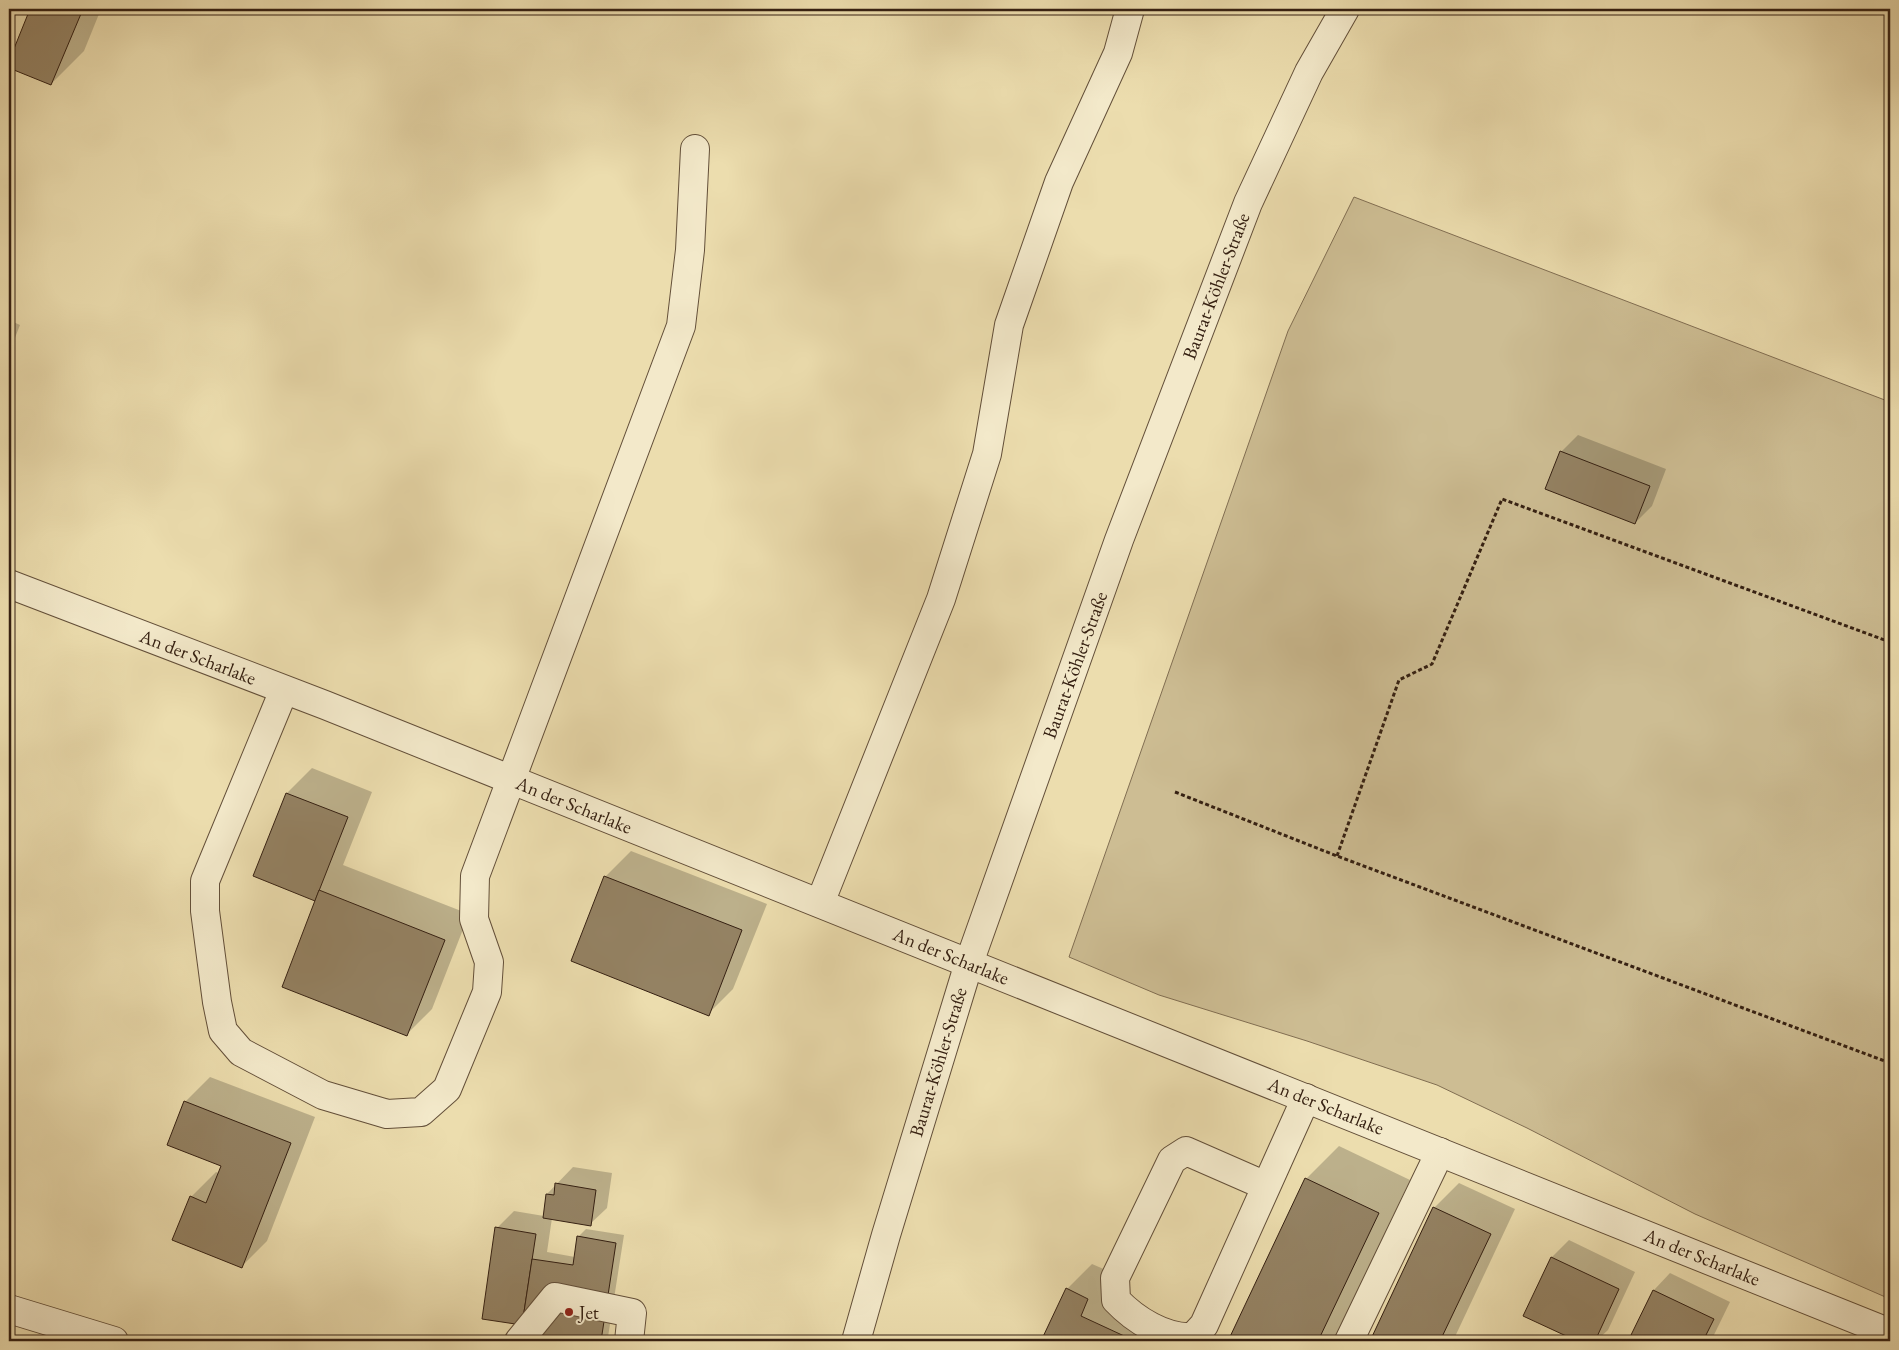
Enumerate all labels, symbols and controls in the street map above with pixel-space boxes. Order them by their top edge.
street label: Baurat-Köhler-Straße [1177,209,1255,363]
street label: Baurat-Köhler-Straße [1037,588,1113,742]
street label: An der Scharlake [135,623,260,691]
street label: An der Scharlake [511,770,636,840]
street label: An der Scharlake [888,921,1013,991]
street label: Baurat-Köhler-Straße [903,984,973,1140]
street label: An der Scharlake [1263,1071,1388,1141]
street label: An der Scharlake [1639,1222,1764,1292]
place label: Jet [577,1300,599,1325]
marker: Jet [563,1306,575,1318]

